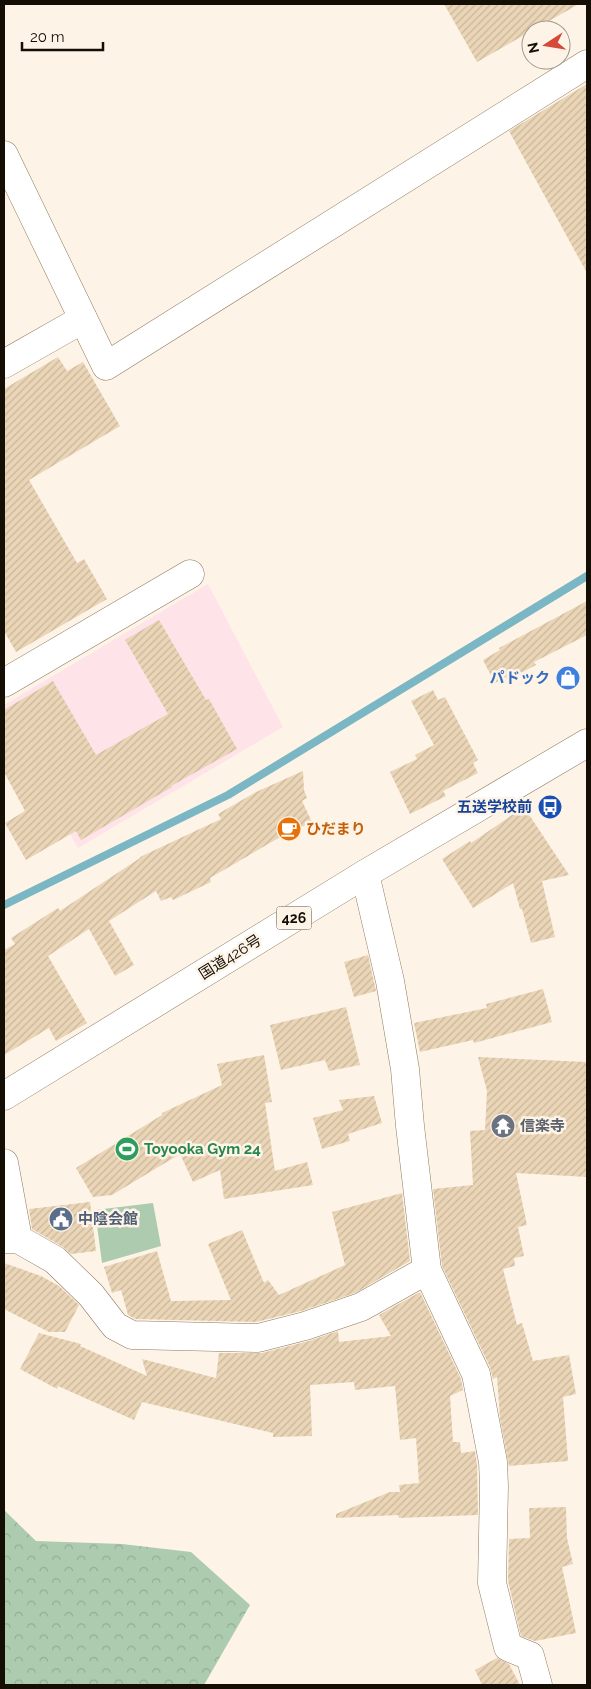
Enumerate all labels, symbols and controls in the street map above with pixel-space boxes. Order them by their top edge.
scale bar [22,20,104,52]
north arrow [521,20,571,70]
text: 20 m [30,28,65,46]
text: N [524,41,542,55]
shop icon: パドック [555,665,581,691]
place label: パドック [490,669,550,687]
bus stop icon: 五送学校前 [537,794,563,820]
place label: 五送学校前 [457,798,532,816]
cafe icon: ひだまり [276,816,302,842]
place label: ひだまり [306,820,366,838]
road number: 426 [276,906,312,930]
street label: 国道426号 [196,931,264,983]
temple icon: 信楽寺 [490,1113,516,1139]
place label: 信楽寺 [520,1117,565,1135]
sports icon: Toyooka Gym 24 [114,1136,140,1162]
place label: Toyooka Gym 24 [144,1140,261,1158]
public building icon: 中陰会館 [48,1206,74,1232]
place label: 中陰会館 [78,1210,138,1228]

